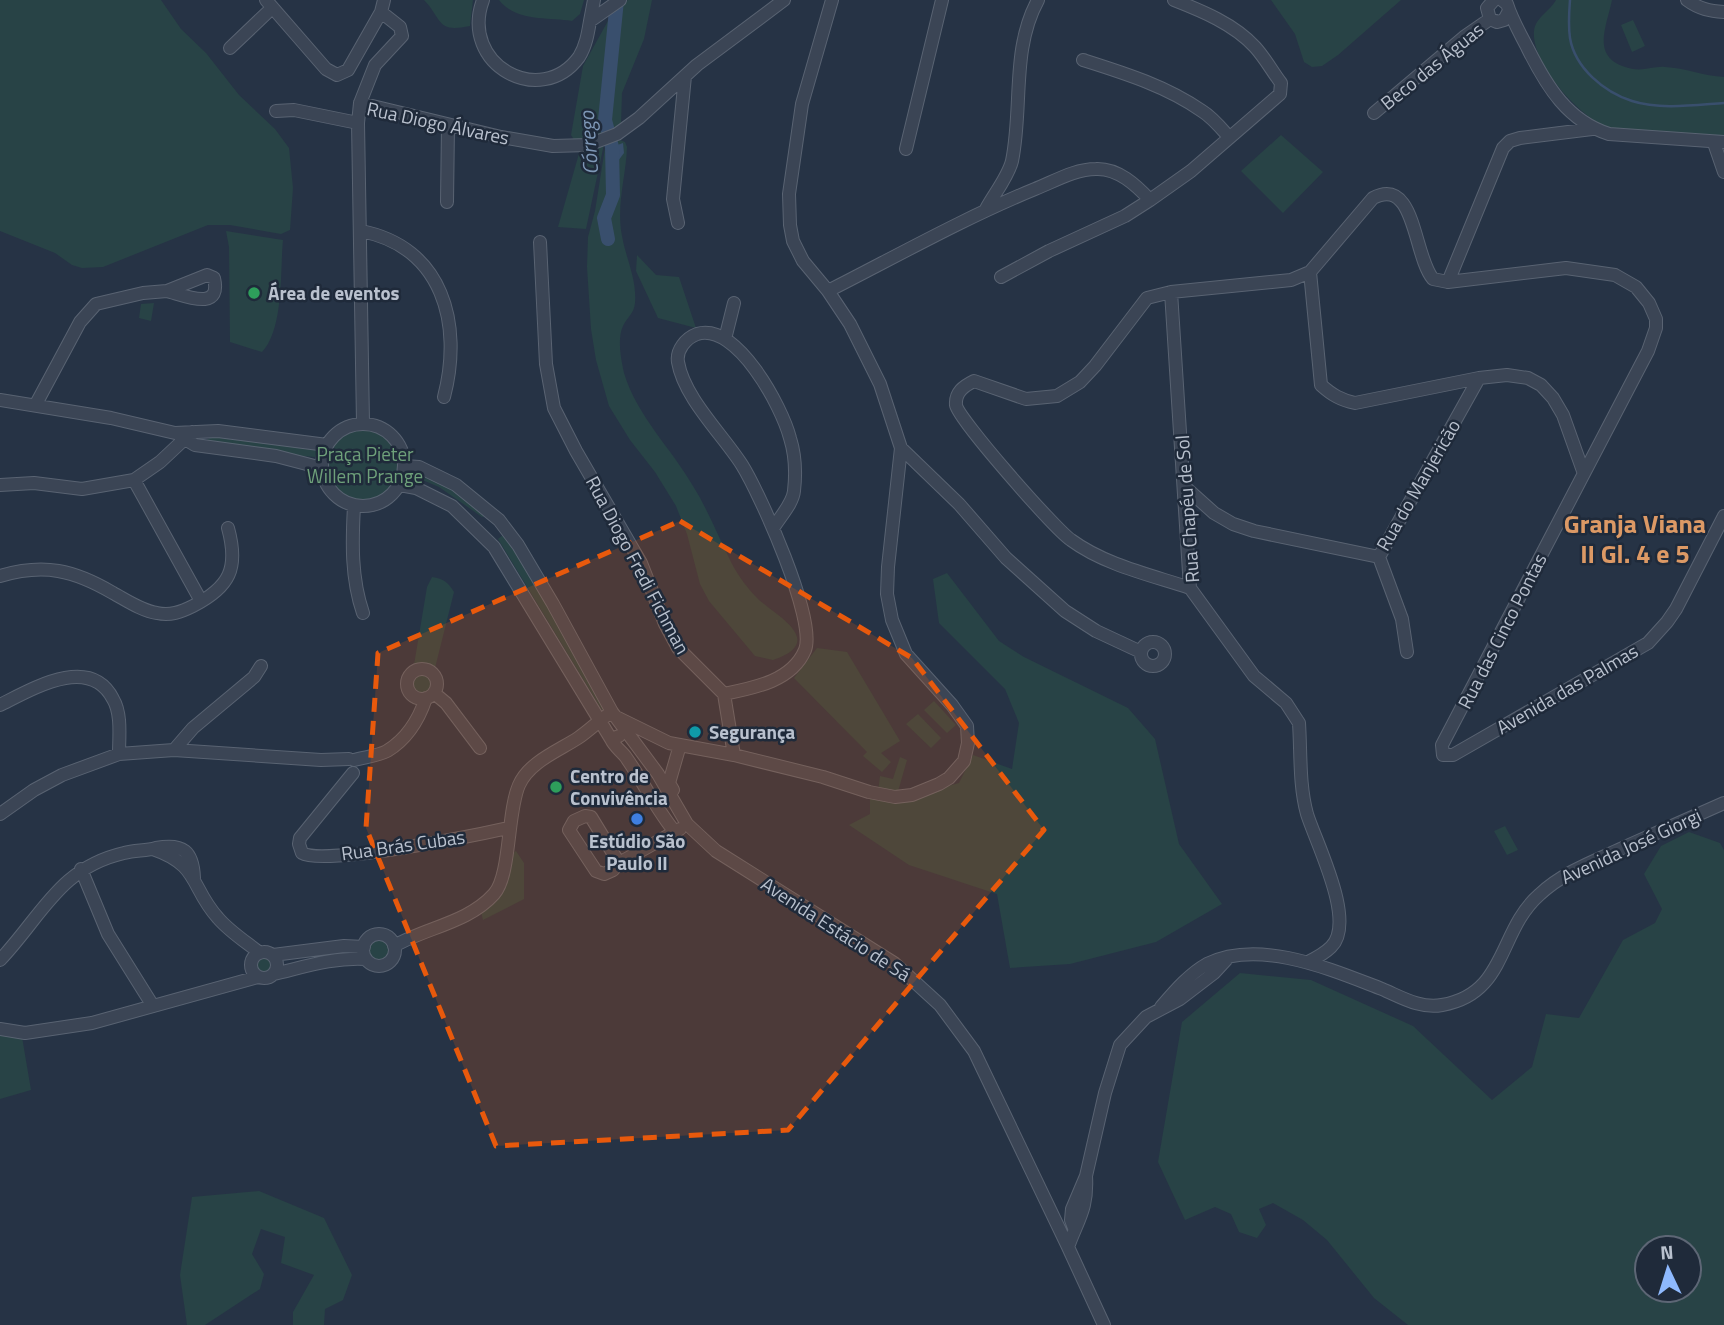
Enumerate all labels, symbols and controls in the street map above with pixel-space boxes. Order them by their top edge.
street label: Beco das Águas [1374,15,1490,116]
street label: Rua Diogo Álvares [364,93,512,152]
water label: Córrego [570,110,606,176]
place label: Área de eventos [268,278,400,307]
marker: Área de eventos [246,285,262,301]
street label: Rua do Manjericão [1368,414,1467,556]
street label: Rua Chapéu de Sol [1167,434,1206,584]
park label: Praça Pieter Willem Prange [307,439,423,490]
street label: Rua Diogo Fredi Fichman [579,471,698,659]
district label: Granja Viana II Gl. 4 e 5 [1564,504,1706,573]
street label: Rua das Cinco Pontas [1450,548,1553,714]
street label: Avenida das Palmas [1490,636,1643,741]
place label: Segurança [709,717,795,746]
marker: Segurança [687,724,703,740]
place label: Centro de Convivência [570,761,668,812]
marker: Centro de Convivência [548,779,564,795]
street label: Avenida José Giorgi [1556,800,1706,891]
marker: Estúdio São Paulo II [629,811,645,827]
street label: Rua Brás Cubas [339,821,467,868]
place label: Estúdio São Paulo II [589,826,685,877]
street label: Avenida Estácio de Sá [756,869,917,988]
north arrow [1633,1234,1703,1304]
text: N [1659,1237,1674,1266]

